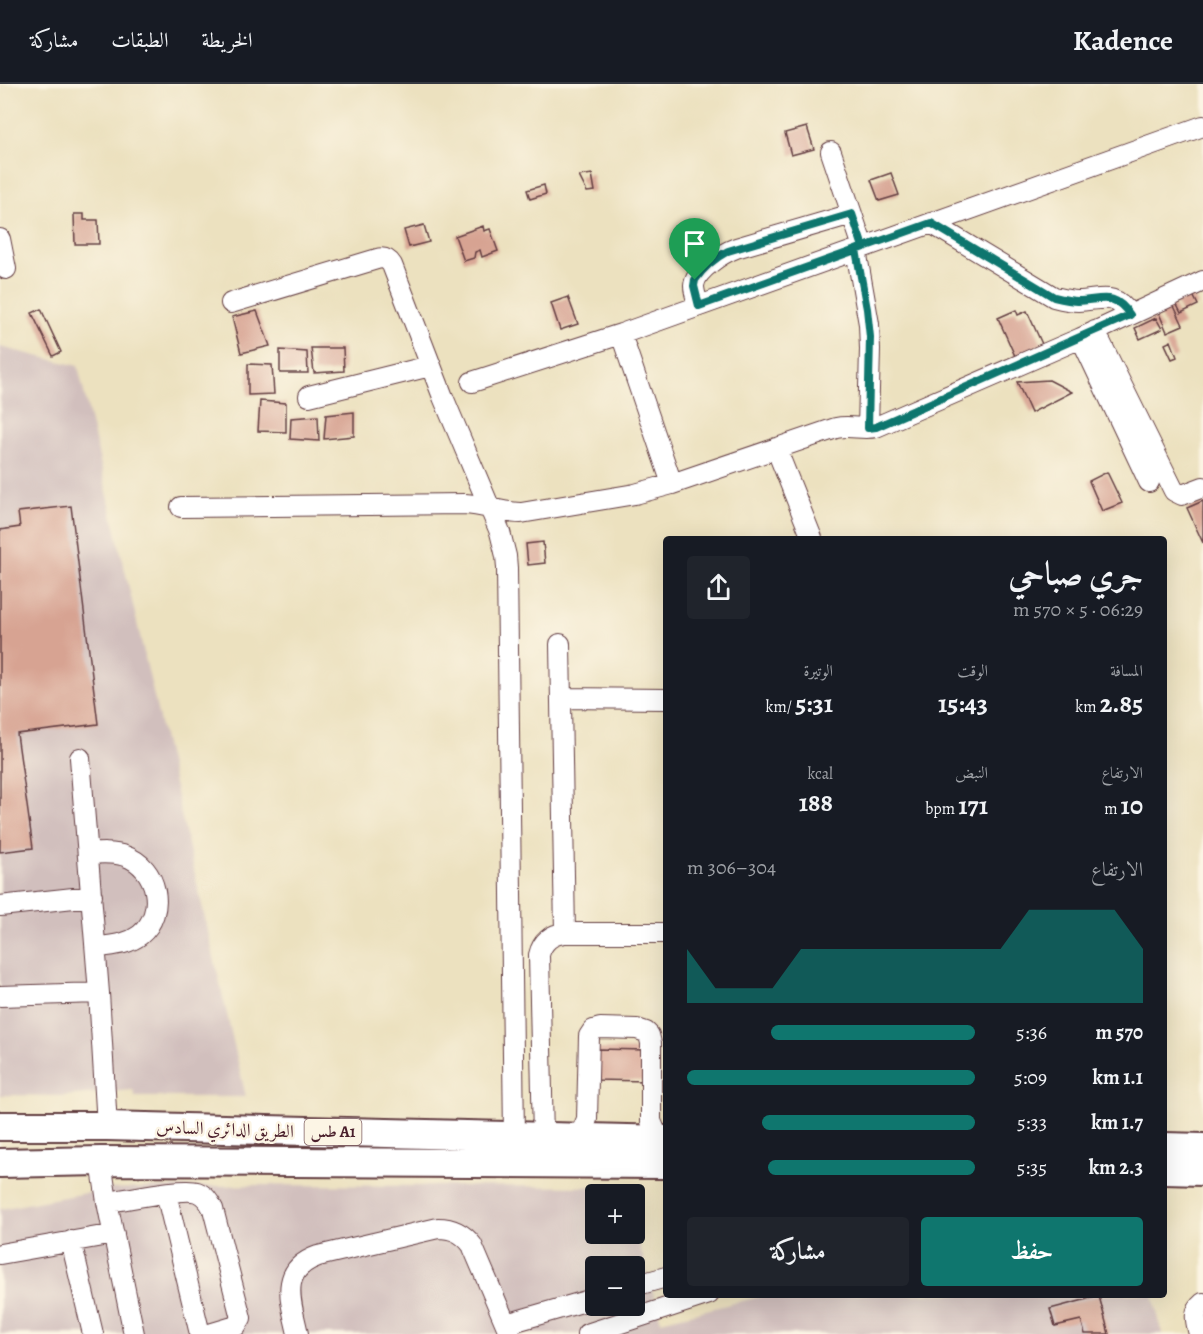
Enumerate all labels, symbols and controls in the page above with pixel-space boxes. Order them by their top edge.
text: Kadence [1073,22,1173,60]
text: مشاركة [30,26,78,54]
text: الطبقات [111,26,168,54]
text: الخريطة [201,26,253,54]
pin [669,218,720,280]
icon: arrive [678,227,711,260]
text: جري صباحي [1008,551,1143,596]
button: share [687,556,750,619]
text: 06:29 · 5 × 570 m [1013,596,1143,623]
text: الوتيرة [803,660,833,682]
text: الوقت [957,660,988,682]
text: المسافة [1110,660,1143,682]
text: 5:31 [795,686,833,721]
text: 15:43 [938,686,988,721]
text: 2.85 [1100,686,1143,721]
text: /km [766,696,795,718]
text: km [1075,696,1100,718]
text: النبض [955,762,988,784]
text: الارتفاع [1101,762,1143,784]
text: kcal [807,763,833,785]
text: 188 [799,785,833,820]
text: 171 [958,788,988,823]
text: 10 [1121,788,1143,823]
text: bpm [925,798,958,820]
text: m [1104,798,1121,820]
text: 304–306 m [687,854,776,881]
text: الارتفاع [1091,856,1143,883]
text: 5:36 [1016,1019,1047,1046]
text: 570 m [1096,1019,1143,1046]
text: 5:09 [1014,1064,1047,1091]
text: 1.1 km [1093,1064,1143,1091]
text: 5:33 [1017,1109,1047,1136]
text: 1.7 km [1091,1109,1143,1136]
street label: الطريق الدائري السادس [156,1115,294,1146]
road number: طس A1 [304,1119,362,1145]
text: 5:35 [1017,1154,1047,1181]
text: 2.3 km [1089,1154,1143,1181]
map controls [585,1184,645,1316]
button: + [585,1184,645,1244]
button: مشاركة [687,1217,909,1286]
button: حفظ [921,1217,1143,1286]
button: − [585,1256,645,1316]

